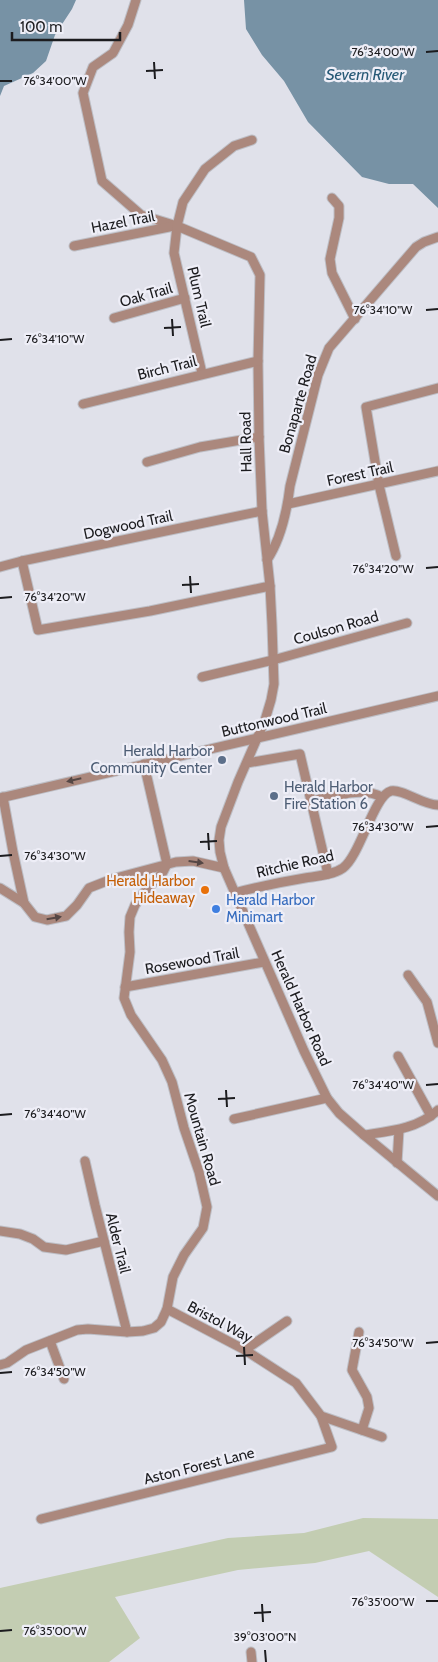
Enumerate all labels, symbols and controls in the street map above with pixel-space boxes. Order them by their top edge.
scale bar [12,10,120,42]
text: 100 m [20,18,62,36]
text: 76°34'00"W [351,44,415,59]
water label: Severn River [326,65,405,84]
text: 76°34'00"W [23,73,87,88]
street label: Hazel Trail [90,207,157,237]
street label: Plum Trail [183,265,215,330]
street label: Oak Trail [118,279,175,311]
text: 76°34'10"W [354,302,413,317]
text: 76°34'10"W [26,331,85,346]
street label: Birch Trail [136,352,199,384]
street label: Bonaparte Road [275,353,321,455]
street label: Hall Road [236,412,256,472]
street label: Forest Trail [325,458,395,490]
street label: Dogwood Trail [82,507,175,543]
text: 76°34'20"W [352,561,414,576]
text: 76°34'20"W [24,589,86,604]
street label: Coulson Road [291,607,381,649]
street label: Buttonwood Trail [220,699,329,741]
place label: Herald Harbor Community Center [91,742,212,777]
marker: Herald Harbor Community Center [216,754,228,766]
one-way arrow [67,776,82,784]
place label: Herald Harbor Fire Station 6 [284,778,373,813]
marker: Herald Harbor Fire Station 6 [268,790,280,802]
text: 76°34'30"W [352,819,414,834]
street label: Ritchie Road [255,846,335,882]
text: 76°34'30"W [24,848,86,863]
one-way arrow [188,858,204,866]
place label: Herald Harbor Hideaway [106,872,195,907]
marker: Herald Harbor Hideaway [199,884,211,896]
place label: Herald Harbor Minimart [226,891,315,926]
marker: Herald Harbor Minimart [210,903,222,915]
one-way arrow [47,914,63,922]
street label: Rosewood Trail [144,944,241,978]
street label: Herald Harbor Road [267,947,335,1069]
text: 76°34'40"W [352,1077,414,1092]
street label: Mountain Road [180,1090,224,1188]
text: 76°34'40"W [24,1106,86,1121]
street label: Alder Trail [102,1211,134,1276]
street label: Bristol Way [184,1297,256,1347]
text: 76°34'50"W [352,1335,414,1350]
text: 76°34'50"W [24,1364,86,1379]
street label: Aston Forest Lane [142,1443,257,1488]
text: 76°35'00"W [352,1594,415,1609]
text: 76°35'00"W [24,1623,87,1638]
text: 39°03'00"N [234,1629,296,1644]

